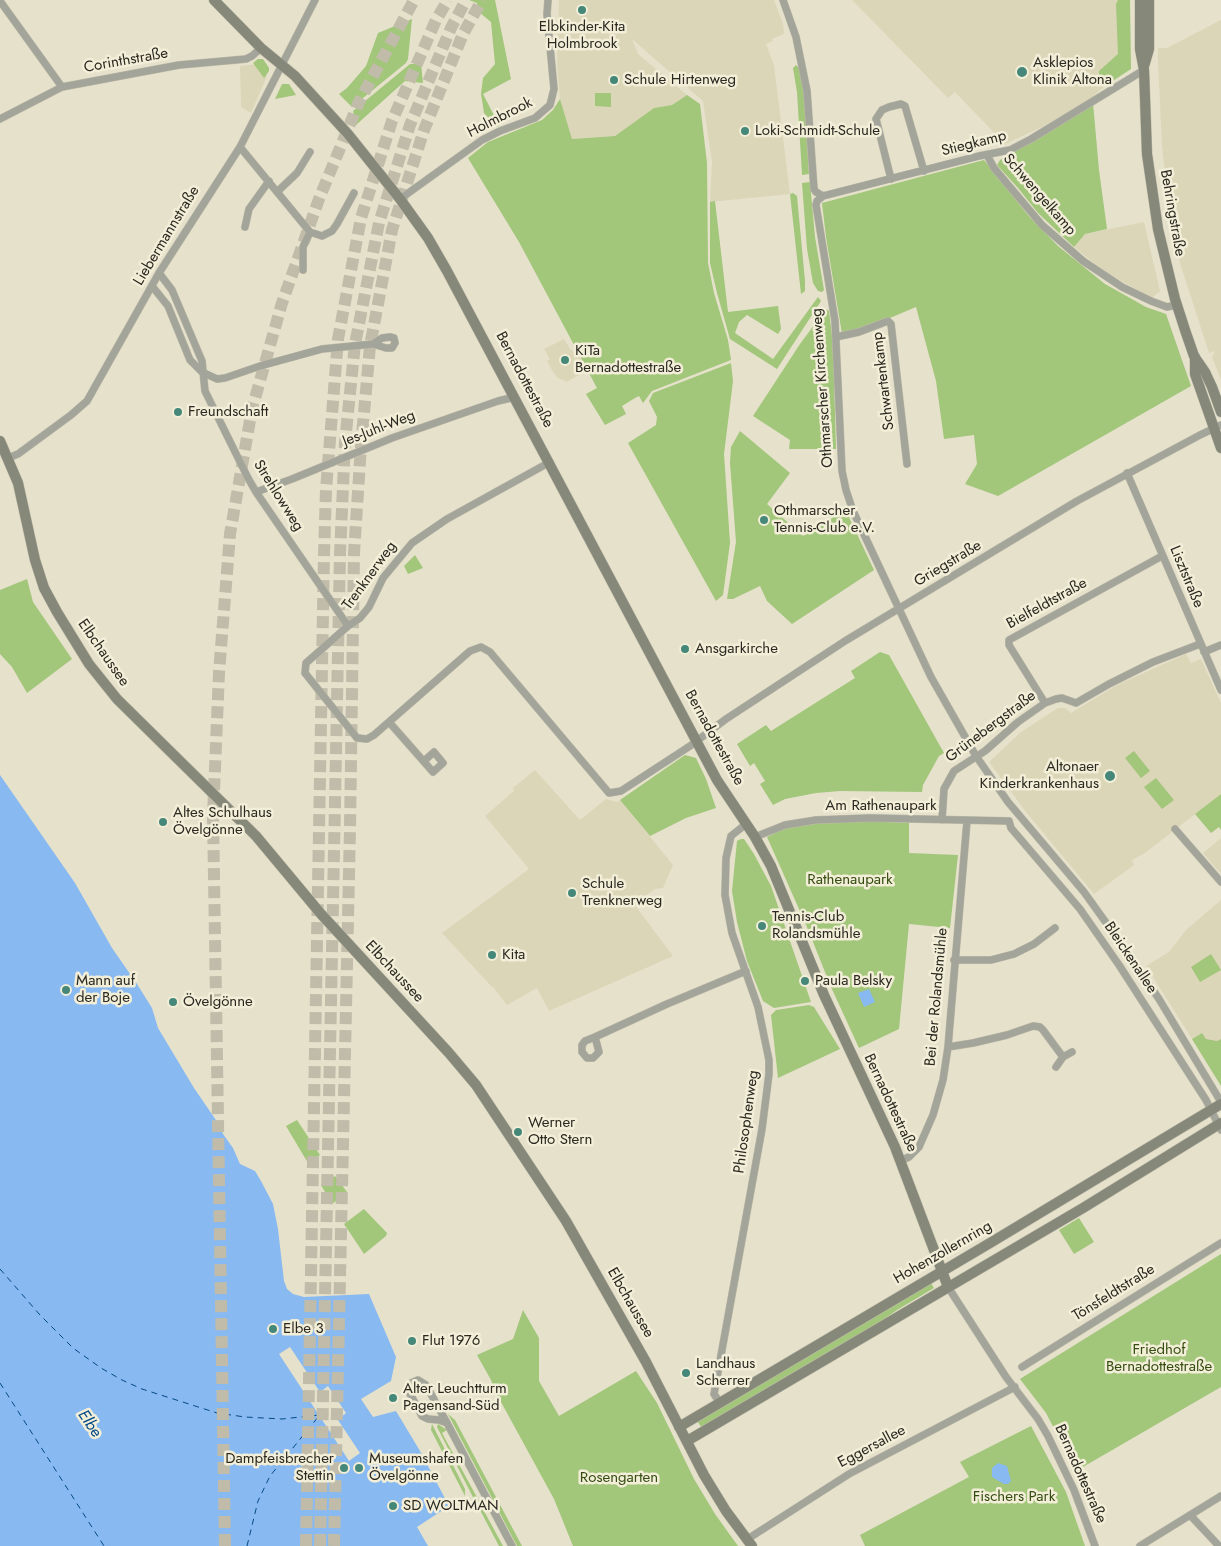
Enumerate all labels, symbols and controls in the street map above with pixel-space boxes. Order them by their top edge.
marker: Elbkinder-Kita Holmbrook [576,4,588,16]
place label: Elbkinder-Kita Holmbrook [539,18,625,53]
street label: Corinthstraße [83,45,169,77]
place label: Asklepios Klinik Altona [1033,54,1112,89]
marker: Asklepios Klinik Altona [1015,65,1029,79]
place label: Schule Hirtenweg [624,71,736,89]
marker: Schule Hirtenweg [608,74,620,86]
street label: Holmbrook [464,94,536,142]
place label: Loki-Schmidt-Schule [755,122,880,140]
marker: Loki-Schmidt-Schule [739,125,751,137]
street label: Stiegkamp [940,127,1008,161]
street label: Schwengelkamp [999,150,1079,240]
street label: Behringstraße [1156,168,1188,258]
street label: Liebermannstraße [130,183,204,289]
street label: Othmarscher Kirchenweg [808,308,838,468]
street label: Bernadottestraße [491,329,557,431]
street label: Schwartenkamp [869,331,899,431]
place label: KiTa Bernadottestraße [575,342,681,377]
marker: KiTa Bernadottestraße [559,354,571,366]
place label: Freundschaft [188,403,268,421]
marker: Freundschaft [172,406,184,418]
street label: Jes-Juhl-Weg [340,407,418,451]
street label: Strehlowweg [249,457,307,535]
place label: Othmarscher Tennis-Club e.V. [774,502,875,537]
marker: Othmarscher Tennis-Club e.V. [758,514,770,526]
street label: Griegstraße [911,537,985,591]
street label: Trenknerweg [339,538,401,614]
street label: Lisztstraße [1165,543,1207,611]
street label: Bielfeldtstraße [1004,574,1090,634]
street label: Elbchaussee [73,616,133,690]
place label: Ansgarkirche [695,640,778,658]
marker: Ansgarkirche [679,643,691,655]
street label: Bernadottestraße [680,687,748,789]
street label: Grünebergstraße [942,687,1040,767]
place label: Altonaer Kinderkrankenhaus [980,758,1099,793]
marker: Altonaer Kinderkrankenhaus [1103,769,1117,783]
street label: Am Rathenaupark [825,797,937,815]
place label: Altes Schulhaus Övelgönne [173,804,272,839]
marker: Altes Schulhaus Övelgönne [157,816,169,828]
park label: Rathenaupark [807,871,893,889]
place label: Schule Trenknerweg [582,875,662,910]
marker: Schule Trenknerweg [566,887,578,899]
place label: Tennis-Club Rolandsmühle [772,908,860,943]
street label: Bleickenallee [1100,919,1160,997]
marker: Tennis-Club Rolandsmühle [756,920,768,932]
street label: Bei der Rolandsmühle [922,927,952,1067]
street label: Elbchaussee [361,937,427,1007]
place label: Kita [502,946,525,964]
marker: Kita [486,949,498,961]
place label: Mann auf der Boje [76,972,135,1007]
place label: Paula Belsky [815,972,892,990]
marker: Paula Belsky [799,975,811,987]
marker: Mann auf der Boje [60,984,72,996]
place label: Övelgönne [183,993,253,1011]
marker: Övelgönne [167,996,179,1008]
street label: Bernadottestraße [859,1051,921,1155]
street label: Philosophenweg [731,1069,763,1175]
place label: Werner Otto Stern [528,1114,592,1149]
marker: Werner Otto Stern [512,1126,524,1138]
street label: Hohenzollernring [891,1218,995,1288]
street label: Tönsfeldtstraße [1070,1261,1158,1325]
street label: Elbchaussee [603,1265,657,1341]
place label: Elbe 3 [283,1320,324,1338]
marker: Elbe 3 [267,1323,279,1335]
place label: Flut 1976 [422,1332,480,1350]
marker: Flut 1976 [406,1335,418,1347]
park label: Friedhof Bernadottestraße [1106,1341,1212,1376]
place label: Landhaus Scherrer [696,1355,755,1390]
marker: Landhaus Scherrer [680,1367,692,1379]
place label: Alter Leuchtturm Pagensand-Süd [403,1380,507,1415]
marker: Alter Leuchtturm Pagensand-Süd [387,1392,399,1404]
water label: Elbe [73,1407,105,1441]
street label: Eggersallee [835,1422,909,1472]
street label: Bernadottestraße [1050,1422,1110,1526]
place label: Dampfeisbrecher Stettin [225,1450,334,1485]
place label: Museumshafen Övelgönne [369,1450,463,1485]
marker: Dampfeisbrecher Stettin [338,1462,350,1474]
marker: Museumshafen Övelgönne [353,1462,365,1474]
park label: Rosengarten [580,1469,658,1487]
park label: Fischers Park [973,1488,1055,1506]
place label: SD WOLTMAN [403,1497,499,1515]
marker: SD WOLTMAN [387,1500,399,1512]

